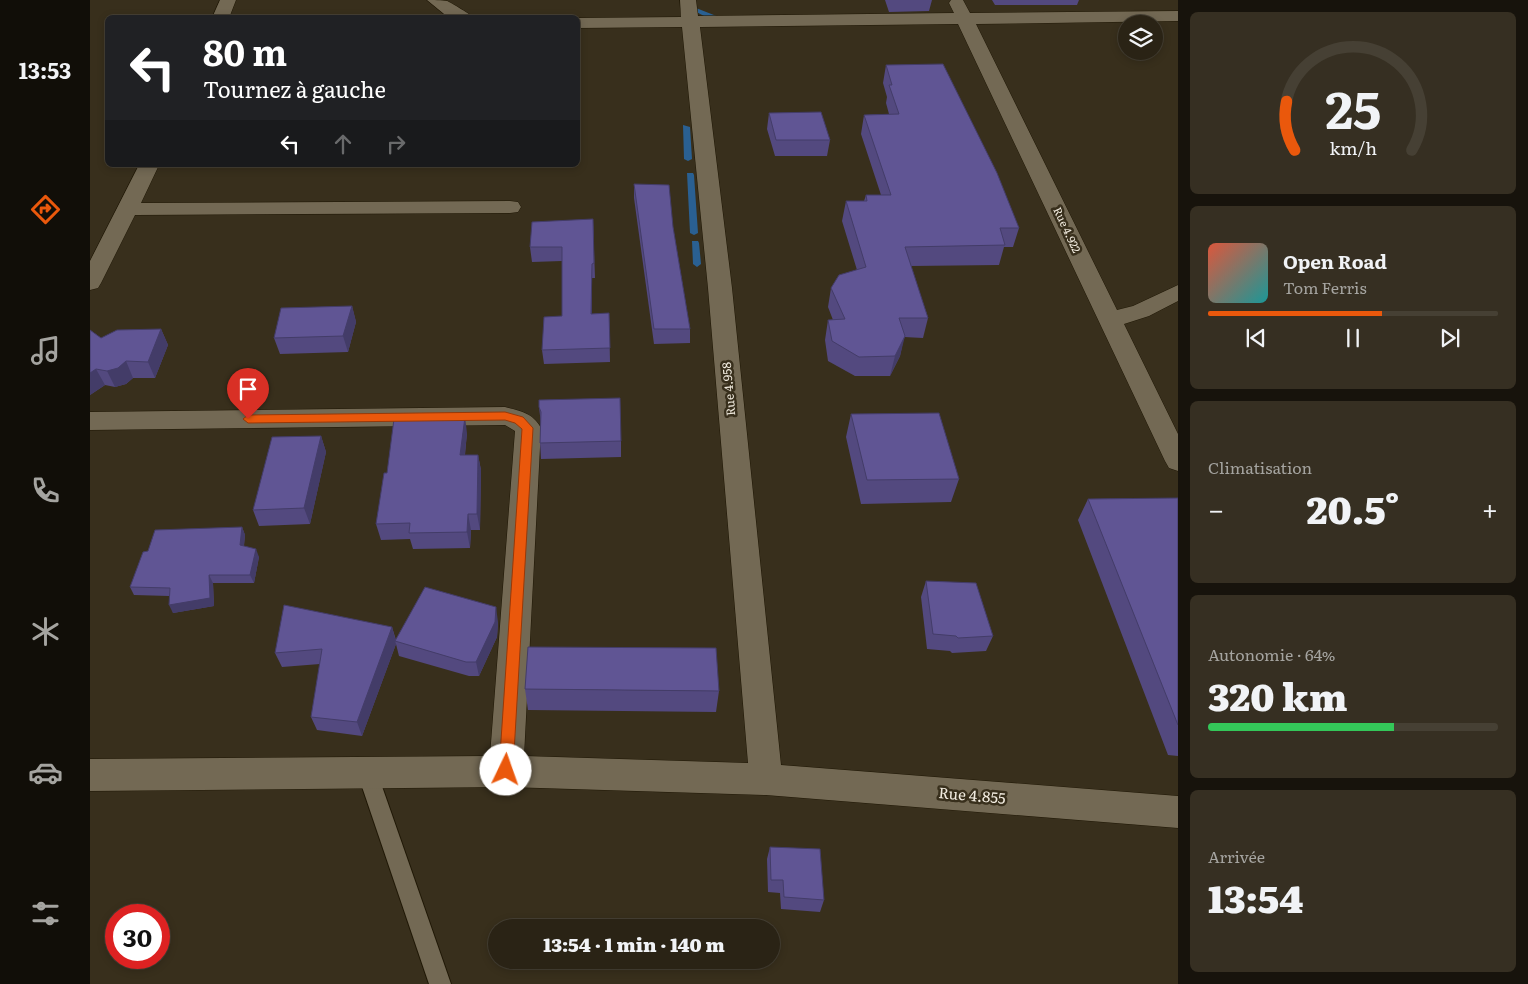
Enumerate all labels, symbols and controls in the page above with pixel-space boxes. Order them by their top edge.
map controls [1118,15,1163,60]
button: layers [1118,15,1163,60]
text: 80 m [203,25,287,77]
icon: left [120,35,185,100]
text: 13:53 [19,53,71,86]
text: 25 [1325,68,1381,145]
text: Tournez à gauche [203,72,386,105]
icon: left [276,130,304,158]
icon: ahead [329,130,357,158]
icon: right [382,130,410,158]
text: km/h [1329,134,1377,161]
icon: directions [28,192,63,227]
street label: Rue 4.922 [1050,204,1086,255]
text: Open Road [1283,247,1387,275]
text: Tom Ferris [1283,275,1367,299]
icon: previous [1242,324,1270,352]
icon: pause [1339,324,1367,352]
icon: next [1436,324,1464,352]
icon: music [28,333,63,368]
street label: Rue 4.958 [717,361,739,417]
pin [227,368,269,419]
icon: arrive [234,375,262,403]
text: Climatisation [1208,455,1312,479]
icon: phone [28,473,63,508]
text: 20.5° [1306,479,1400,536]
text: − [1208,487,1224,529]
text: + [1482,487,1498,529]
icon: climate [28,614,63,649]
text: Autonomie · 64% [1208,642,1335,666]
text: 320 km [1208,666,1348,723]
position arrow [479,743,531,795]
icon: car [28,755,63,790]
street label: Rue 4.855 [938,780,1007,809]
text: Arrivée [1208,844,1265,868]
text: 13:54 [1208,868,1303,925]
icon: filters [28,896,63,931]
speed limit sign: 30 [105,904,170,969]
text: 13:54 · 1 min · 140 m [543,930,725,958]

